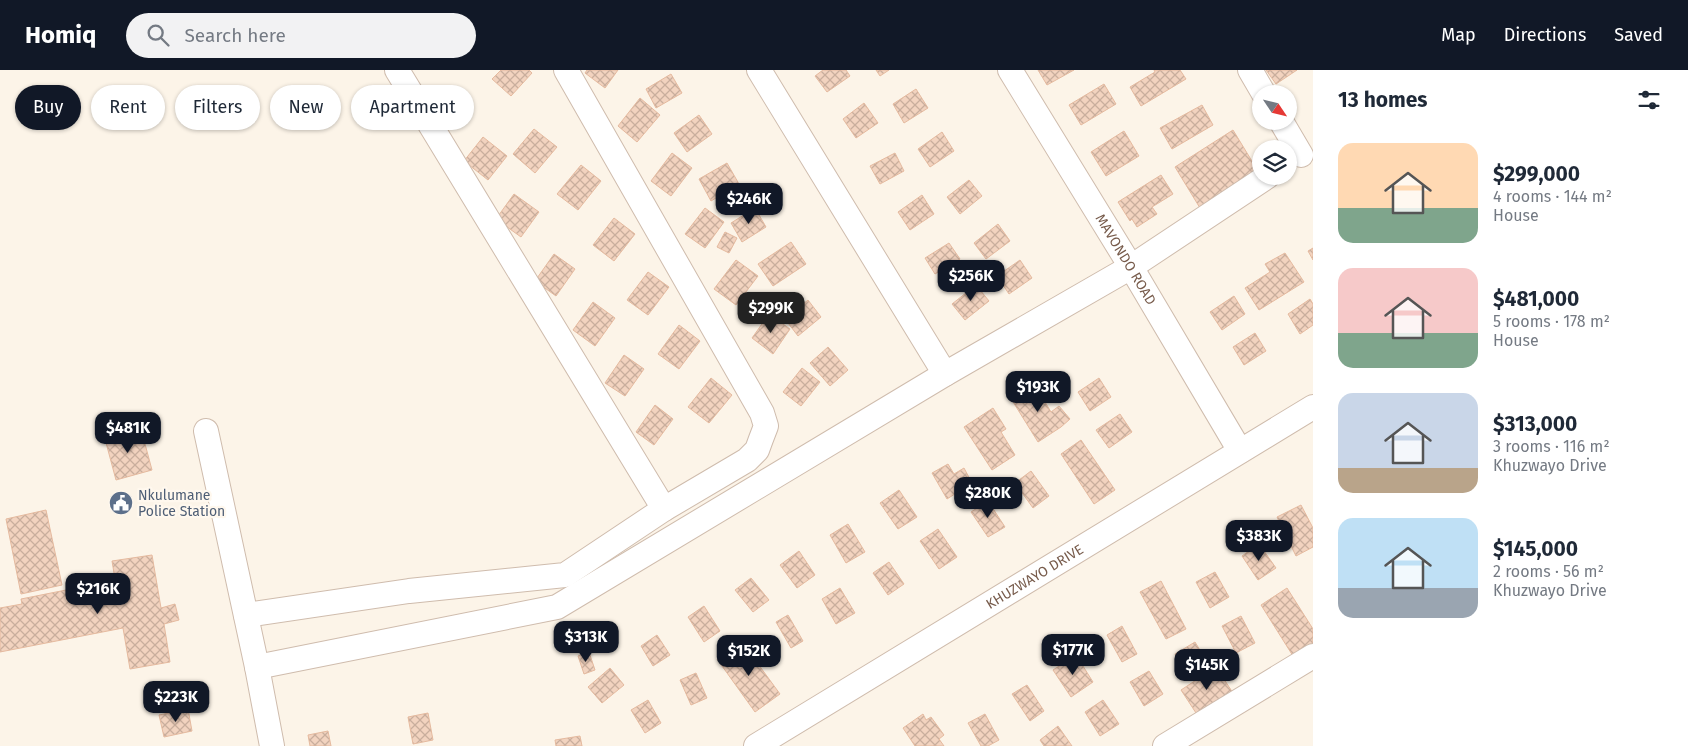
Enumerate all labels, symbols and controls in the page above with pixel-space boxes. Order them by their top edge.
search box [126,13,476,58]
text: Homiq [25,21,96,49]
icon: search [144,21,172,49]
text: Search here [184,24,286,47]
text: Map [1441,24,1476,46]
text: Directions [1504,24,1586,46]
text: Saved [1614,24,1663,46]
chip: Buy [15,85,81,130]
chip: Rent [91,85,165,130]
chip: Filters [175,85,260,130]
chip: New [270,85,341,130]
chip: Apartment [351,85,474,130]
north arrow [1252,85,1298,130]
map controls [1252,85,1297,185]
icon: filters [1635,86,1663,114]
text: 13 homes [1338,87,1428,113]
button: layers [1252,140,1297,185]
text: $299,000 [1493,161,1580,187]
icon: home [1378,163,1438,223]
pin: $246K [714,182,784,225]
text: 4 rooms · 144 m² [1493,187,1612,206]
text: $246K [727,189,771,208]
text: House [1493,206,1539,225]
street label: MAVONDO ROAD [1092,211,1160,308]
pin: $256K [936,260,1006,302]
text: $256K [949,266,993,285]
text: $481,000 [1493,286,1579,312]
icon: home [1378,288,1438,348]
pin: $299K [736,292,806,334]
text: $299K [749,298,793,317]
text: 5 rooms · 178 m² [1493,312,1610,331]
text: House [1493,331,1539,350]
pin: $193K [1003,370,1073,413]
text: $193K [1017,377,1059,396]
text: $313,000 [1493,411,1577,437]
pin: $481K [93,412,163,454]
icon: home [1378,413,1438,473]
text: $481K [106,418,150,437]
text: 3 rooms · 116 m² [1493,437,1610,456]
text: Khuzwayo Drive [1493,456,1607,475]
pin: $280K [953,476,1023,519]
text: $280K [965,483,1011,502]
place label: Nkulumane Police Station [138,487,225,520]
public building icon: Nkulumane Police Station [108,490,134,516]
pin: $383K [1224,520,1294,562]
text: $383K [1237,526,1281,545]
text: $145,000 [1493,536,1578,562]
icon: home [1378,538,1438,598]
street label: KHUZWAYO DRIVE [983,540,1086,613]
text: 2 rooms · 56 m² [1493,562,1604,581]
pin: $216K [63,572,133,615]
text: $216K [76,579,120,598]
text: Khuzwayo Drive [1493,581,1607,600]
pin: $313K [551,620,621,663]
text: $313K [565,627,607,646]
pin: $152K [714,634,784,677]
pin: $177K [1038,634,1108,676]
text: $177K [1053,640,1093,659]
text: $152K [728,641,770,660]
pin: $145K [1172,648,1242,691]
text: $145K [1185,655,1229,674]
pin: $223K [141,680,211,723]
text: $223K [154,687,198,706]

